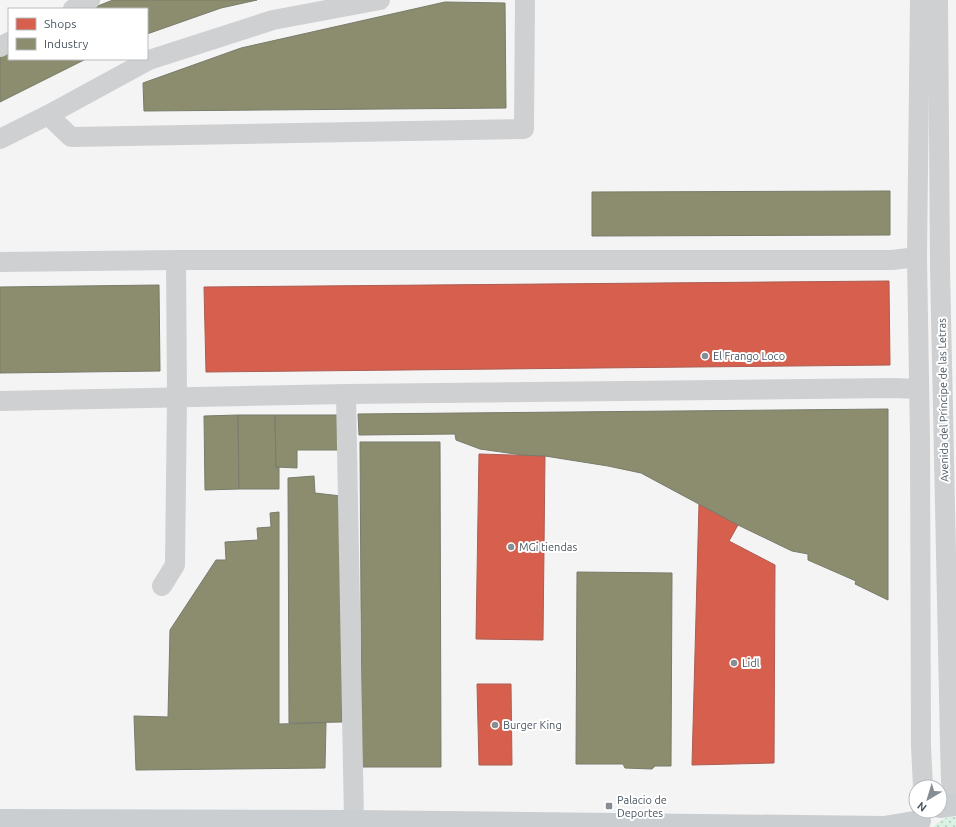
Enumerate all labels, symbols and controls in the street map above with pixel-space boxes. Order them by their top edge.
legend [8,8,148,60]
text: Shops [44,17,76,30]
text: Industry [44,37,89,50]
street label: Avenida del Príncipe de las Letras [936,318,950,482]
place label: El Frango Loco [713,350,785,362]
marker: El Frango Loco [700,351,710,361]
place label: MGi tiendas [519,541,577,553]
marker: MGi tiendas [506,542,516,552]
place label: Lidl [742,657,760,669]
marker: Lidl [729,658,739,668]
place label: Burger King [503,719,562,731]
marker: Burger King [490,720,500,730]
north arrow [908,779,948,819]
place label: Palacio de Deportes [617,794,667,819]
text: N [915,800,929,814]
marker: Palacio de Deportes [604,801,614,811]

